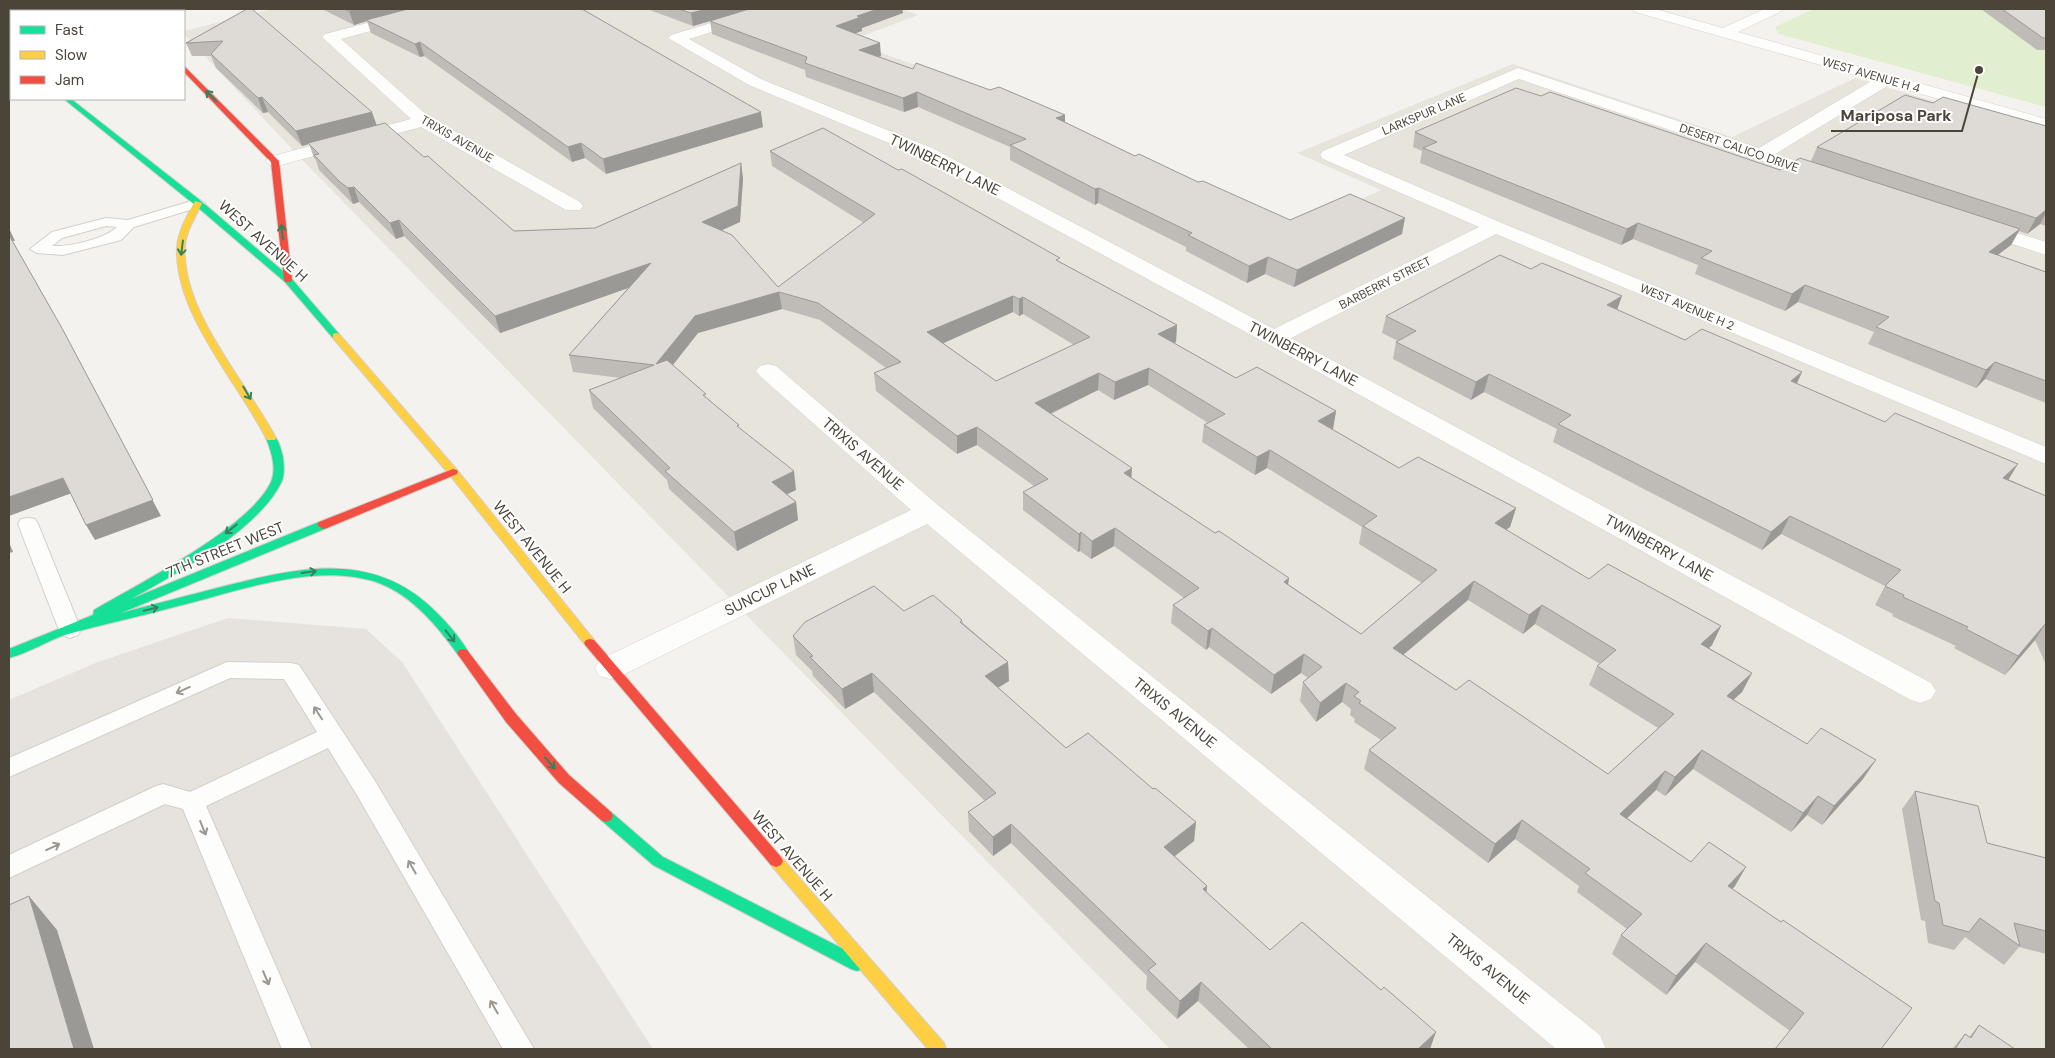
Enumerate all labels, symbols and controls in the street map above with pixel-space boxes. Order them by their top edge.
legend [10,10,185,100]
text: Fast [55,20,84,40]
text: Slow [55,45,88,65]
street label: WEST AVENUE H 4 [1820,53,1922,97]
text: Jam [55,70,84,90]
one-way arrow [205,89,217,102]
street label: LARKSPUR LANE [1379,89,1469,139]
callout: Mariposa Park [1831,100,1962,131]
text: Mariposa Park [1841,105,1952,126]
street label: TRIXIS AVENUE [418,112,496,166]
street label: DESERT CALICO DRIVE [1677,120,1801,176]
street label: TWINBERRY LANE [886,129,1004,201]
street label: WEST AVENUE H [214,196,312,286]
one-way arrow [277,224,287,240]
one-way arrow [177,240,187,256]
street label: BARBERRY STREET [1336,253,1434,313]
street label: WEST AVENUE H 2 [1637,280,1737,334]
street label: TWINBERRY LANE [1245,317,1361,391]
one-way arrow [242,386,252,401]
street label: TRIXIS AVENUE [818,413,908,495]
street label: WEST AVENUE H [488,497,576,597]
street label: TWINBERRY LANE [1601,510,1717,586]
street label: 7TH STREET WEST [163,517,287,583]
one-way arrow [224,523,237,534]
street label: SUNCUP LANE [721,559,819,621]
one-way arrow [301,567,317,577]
one-way arrow [143,604,159,613]
one-way arrow [444,629,455,642]
street label: TRIXIS AVENUE [1129,673,1221,753]
one-way arrow [176,685,191,695]
one-way arrow [313,707,323,721]
one-way arrow [545,757,556,770]
street label: WEST AVENUE H [747,807,837,905]
one-way arrow [198,820,208,835]
one-way arrow [45,841,60,851]
one-way arrow [406,860,416,874]
street label: TRIXIS AVENUE [1442,929,1534,1009]
one-way arrow [261,970,271,985]
one-way arrow [489,1000,499,1015]

